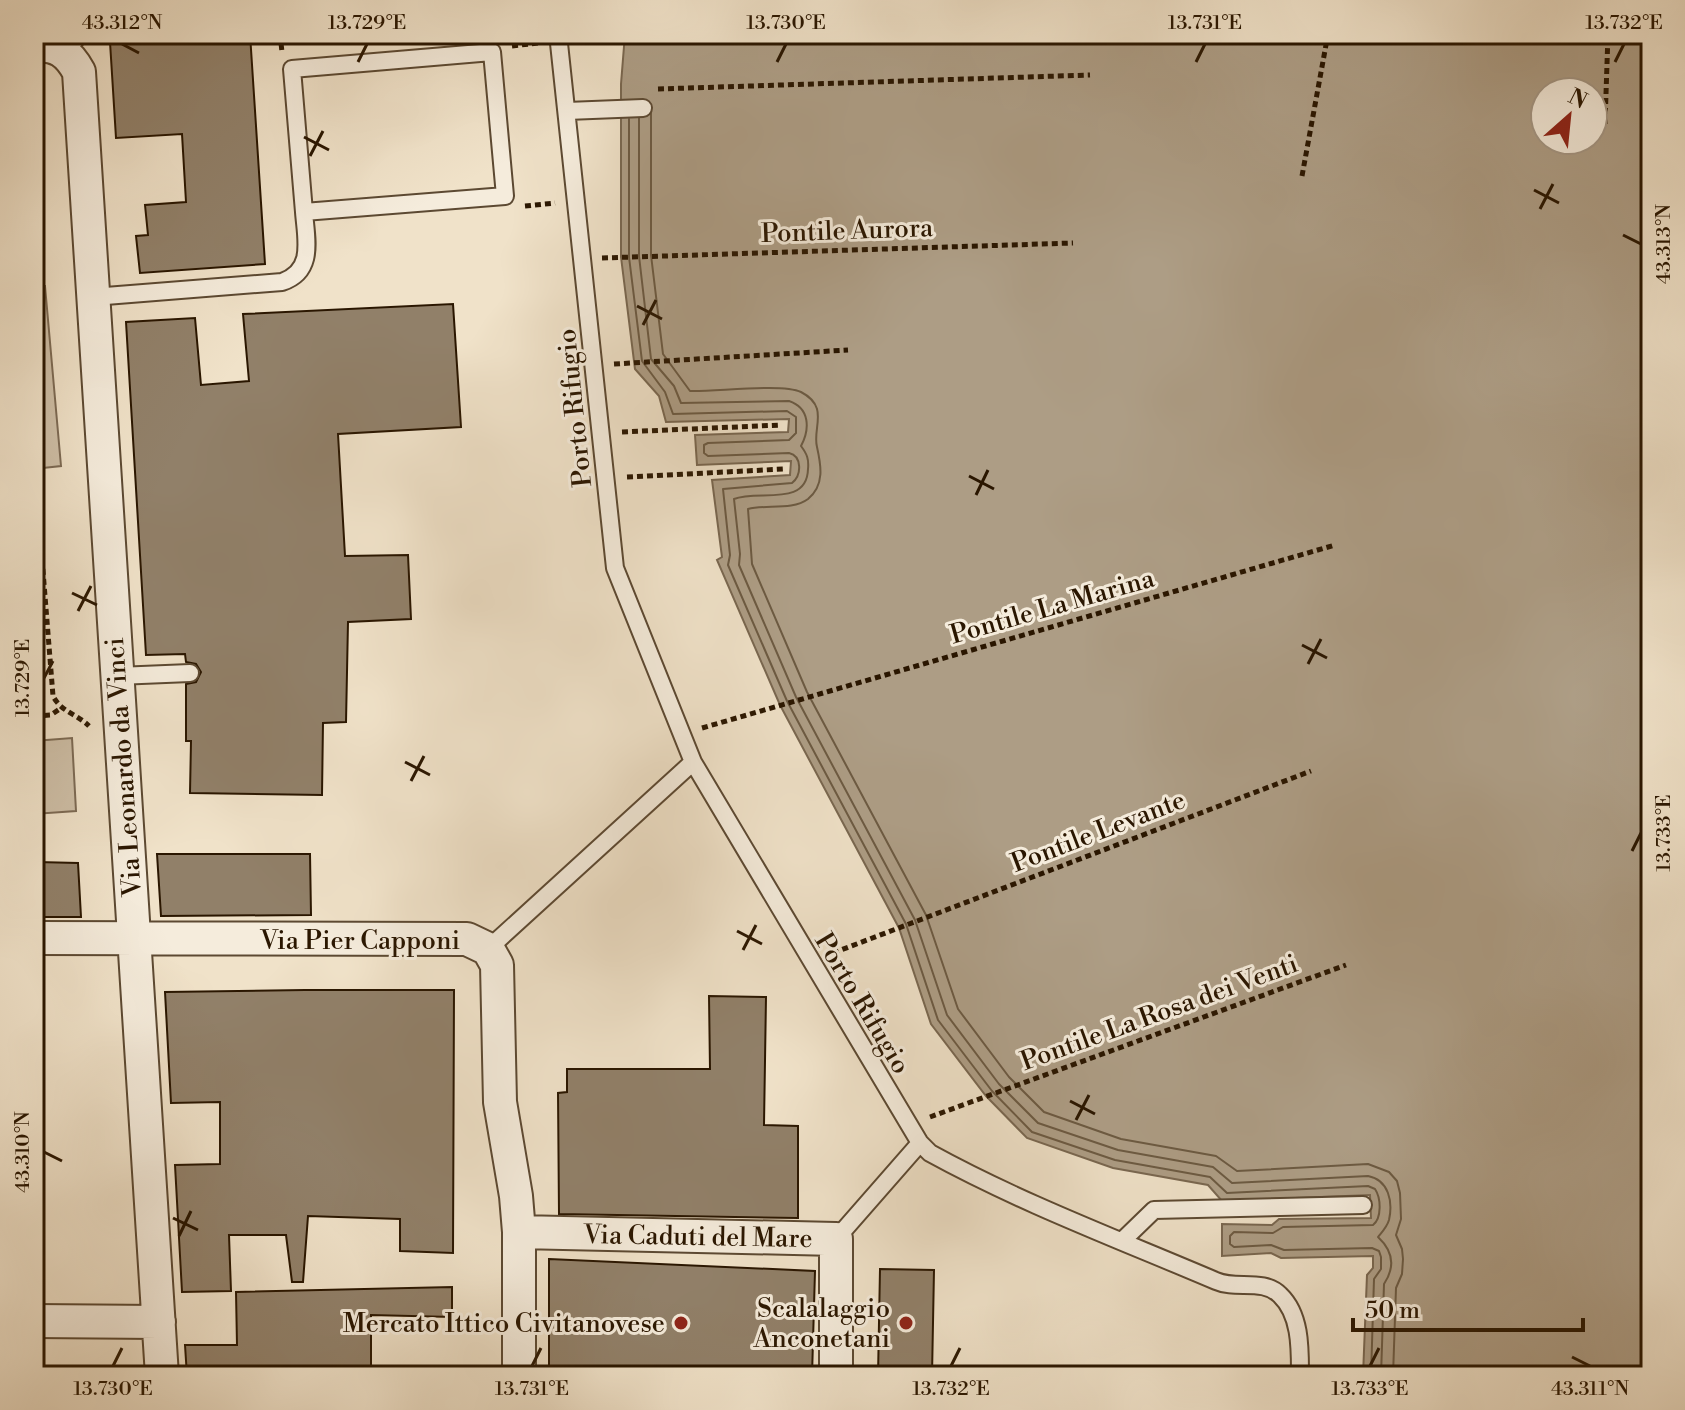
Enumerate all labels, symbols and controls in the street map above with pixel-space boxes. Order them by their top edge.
text: 43.312°N [82,11,162,36]
text: 13.729°E [328,11,406,36]
text: 13.730°E [746,11,826,36]
text: 13.731°E [1168,11,1242,36]
text: 13.732°E [1585,11,1663,36]
north arrow [1529,76,1609,156]
text: N [1564,84,1592,116]
text: 43.313°N [1652,204,1677,284]
street label: Pontile Aurora [760,212,935,250]
street label: Porto Rifugio [551,327,599,489]
street label: Pontile La Marina [946,562,1159,651]
street label: Via Leonardo da Vinci [99,636,149,899]
text: 13.729°E [11,639,36,717]
street label: Pontile Levante [1007,784,1190,880]
text: 13.733°E [1652,794,1677,872]
street label: Via Pier Capponi [259,925,460,957]
street label: Porto Rifugio [808,927,917,1080]
street label: Pontile La Rosa dei Venti [1016,948,1302,1078]
text: 43.310°N [11,1111,36,1193]
street label: Via Caduti del Mare [582,1219,813,1255]
scale bar [1353,1282,1583,1332]
place label: Scalalaggio Anconetani [752,1293,890,1355]
text: 50 m [1365,1296,1420,1326]
place label: Mercato Ittico Civitanovese [343,1308,665,1340]
marker: Mercato Ittico Civitanovese [672,1314,690,1332]
marker: Scalalaggio Anconetani [897,1314,915,1332]
text: 13.730°E [73,1377,153,1402]
text: 13.731°E [495,1377,569,1402]
text: 13.732°E [912,1377,990,1402]
text: 13.733°E [1331,1377,1409,1402]
text: 43.311°N [1551,1377,1629,1402]

